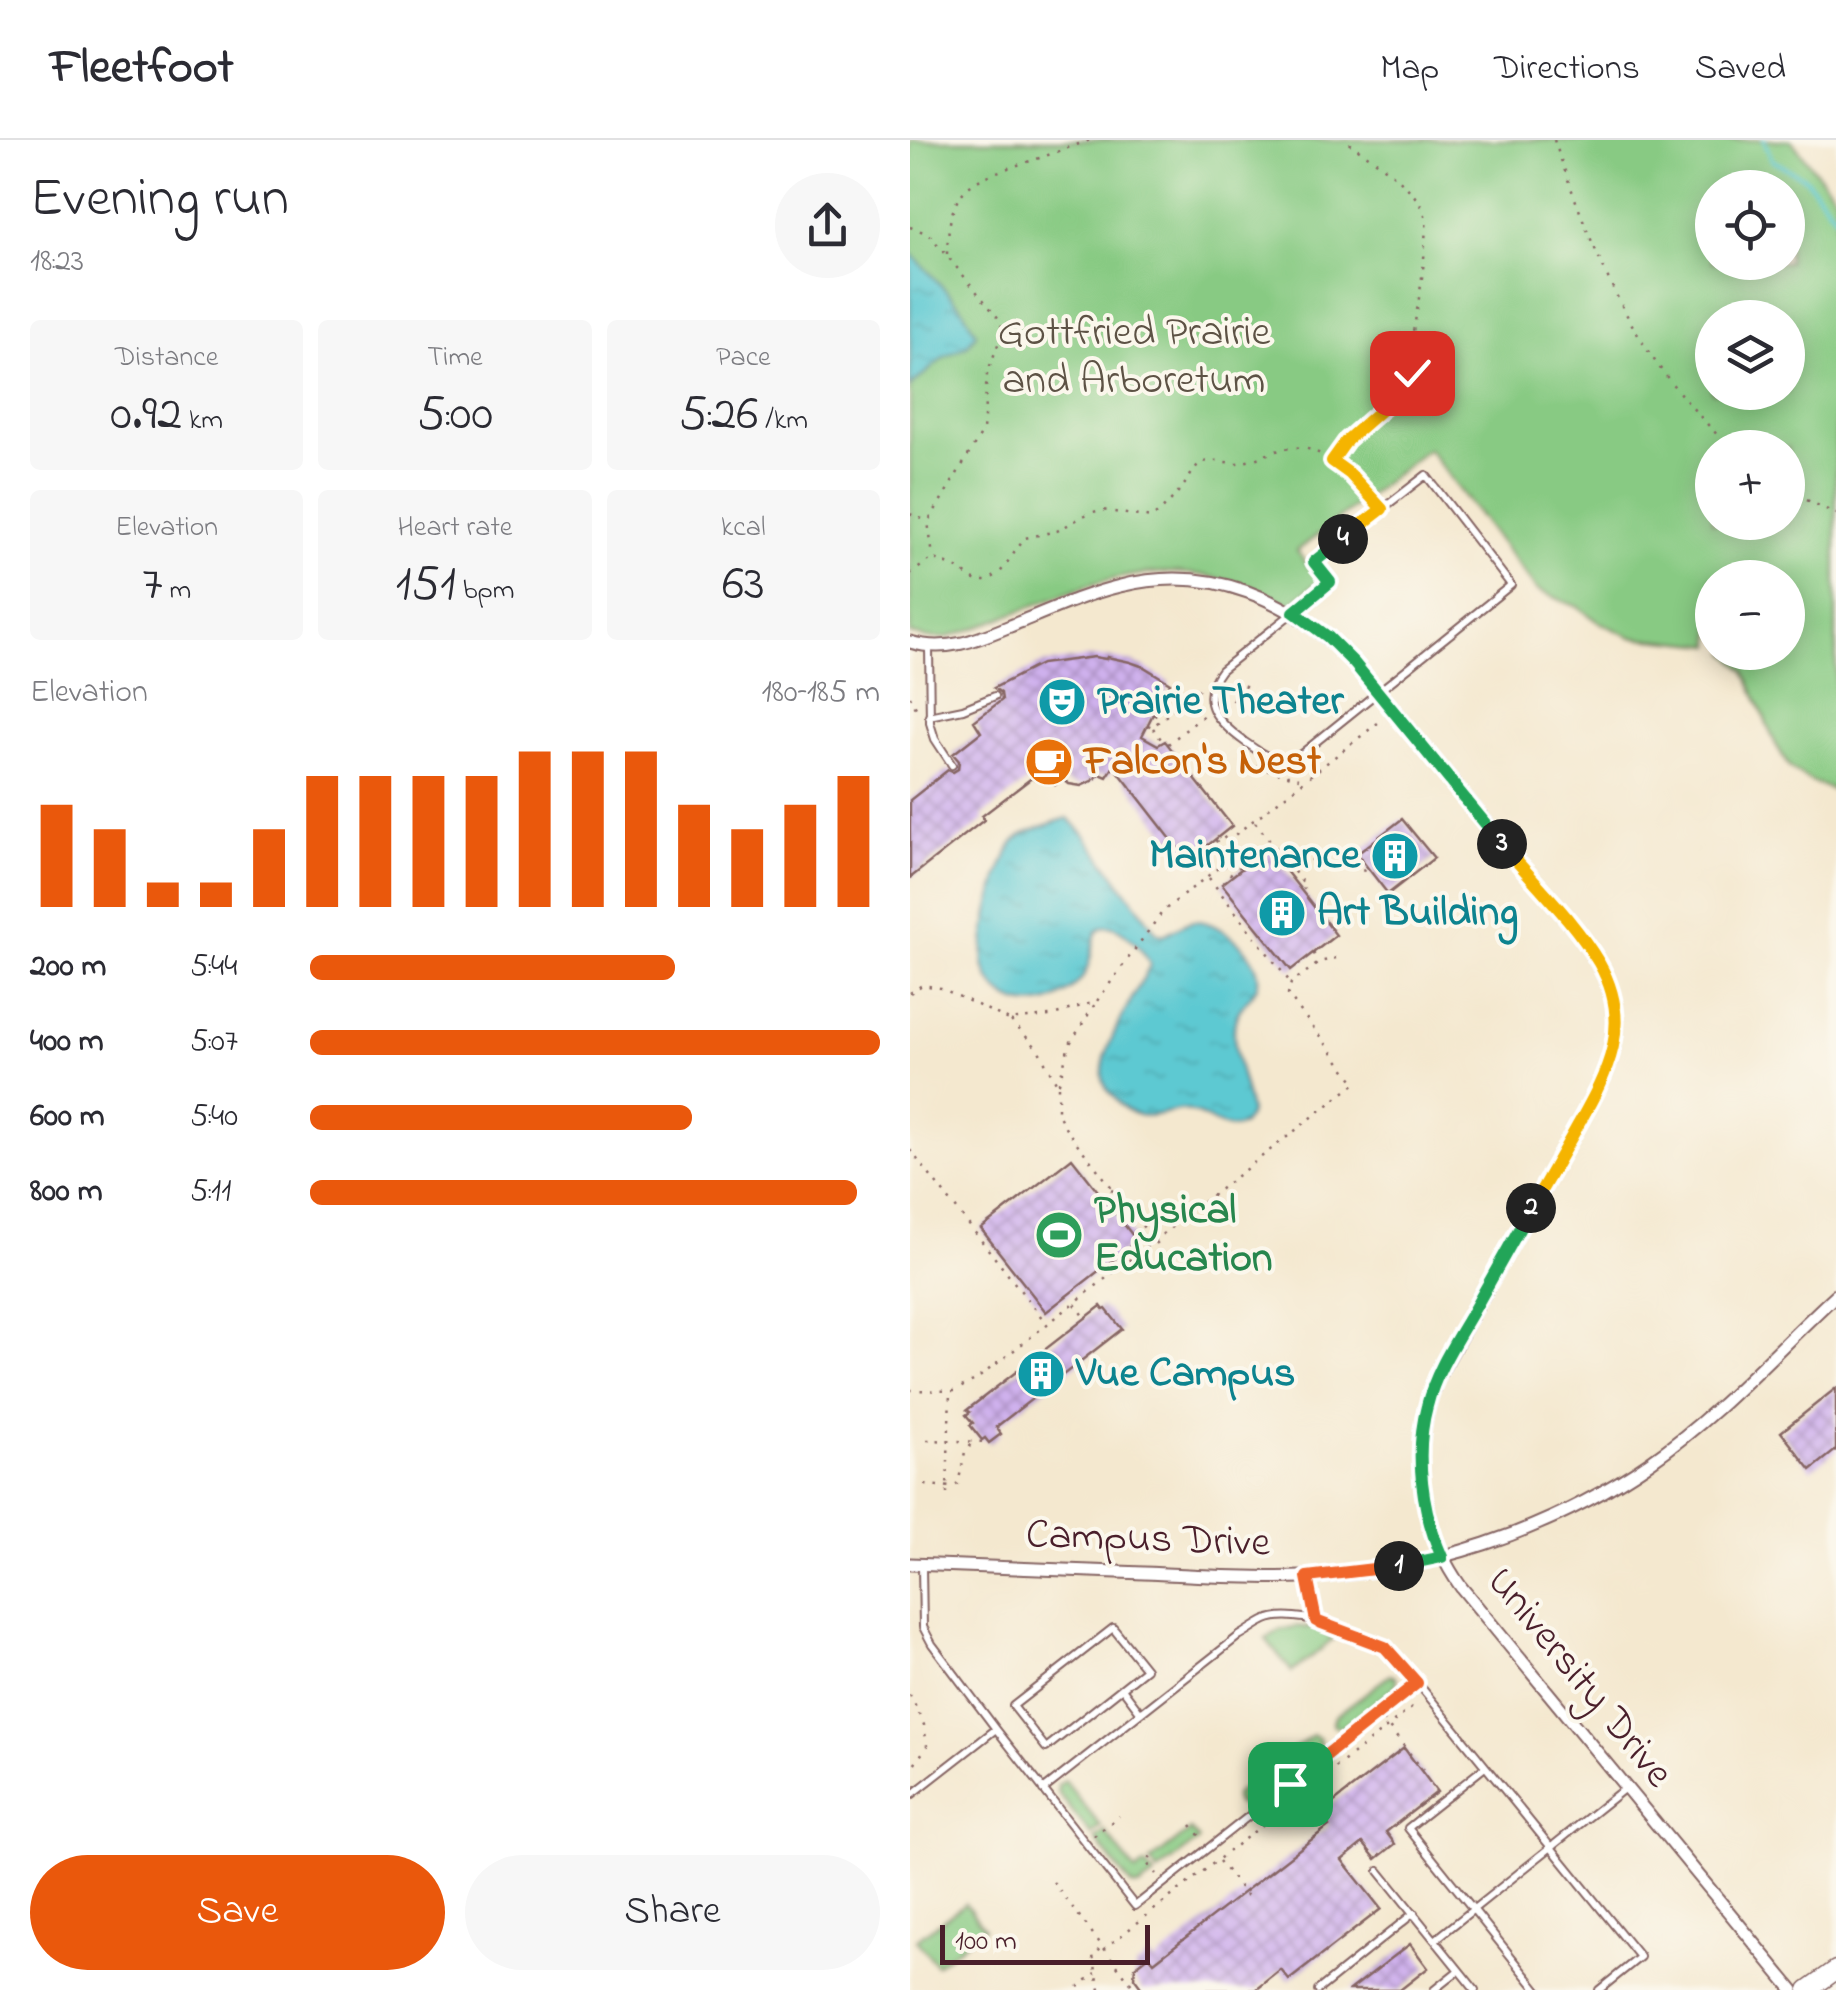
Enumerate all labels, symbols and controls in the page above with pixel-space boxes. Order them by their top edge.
text: Fleetfoot [50,34,234,104]
text: Map [1380,44,1439,95]
text: Directions [1494,44,1640,95]
text: Saved [1695,44,1786,95]
text: Evening run [30,161,289,241]
map controls [1695,170,1805,670]
button: locate [1695,170,1805,280]
button: share [775,173,880,278]
text: 18:23 [30,239,84,286]
button: layers [1695,300,1805,410]
park label: Gottfried Prairie and Arboretum [998,303,1270,412]
pin [1370,331,1455,416]
text: Distance [115,338,218,379]
text: Time [427,338,483,379]
text: Pace [716,338,771,379]
icon: check [1385,346,1440,401]
text: 0.92 [110,379,182,452]
text: 5:00 [417,379,493,452]
text: 5:26 [679,379,758,452]
text: km [182,401,223,442]
text: /km [758,401,808,442]
button: + [1695,430,1805,540]
text: Elevation [115,508,218,549]
text: Heart rate [398,508,512,549]
text: kcal [721,508,766,549]
pin: 4 [1318,514,1368,564]
text: 4 [1337,518,1349,559]
text: 7 [142,549,163,622]
text: 151 [395,549,456,622]
text: 63 [722,549,765,622]
button: − [1695,560,1805,670]
text: m [163,571,191,612]
text: bpm [456,571,515,612]
text: Elevation [30,670,148,717]
text: 180–185 m [761,670,880,717]
place label: Prairie Theater [1097,672,1344,733]
theatre icon: Prairie Theater [1036,676,1088,728]
place label: Falcon's Nest [1082,732,1322,793]
cafe icon: Falcon's Nest [1023,736,1075,788]
pin: 3 [1477,819,1527,869]
text: 3 [1496,823,1508,864]
place label: Maintenance [1149,826,1361,887]
building icon: Maintenance [1369,830,1421,882]
place label: Art Building [1317,883,1518,945]
building icon: Art Building [1256,887,1308,939]
text: 200 m [30,944,106,991]
text: 5:44 [190,944,237,991]
text: 400 m [30,1019,104,1066]
text: 5:07 [190,1019,238,1066]
text: 600 m [30,1094,105,1141]
text: 5:40 [190,1094,238,1141]
text: 800 m [30,1169,102,1216]
text: 5:11 [190,1169,231,1216]
place label: Physical Education [1094,1181,1273,1290]
pin: 2 [1506,1183,1556,1233]
text: 2 [1524,1187,1538,1228]
sports icon: Physical Education [1033,1209,1085,1261]
place label: Vue Campus [1075,1344,1295,1405]
building icon: Vue Campus [1015,1348,1067,1400]
street label: Campus Drive [1025,1505,1271,1575]
pin: 1 [1374,1541,1424,1591]
text: 1 [1395,1545,1403,1586]
street label: University Drive [1471,1554,1687,1802]
pin [1248,1742,1333,1827]
icon: arrive [1263,1757,1318,1812]
button: Save [30,1855,445,1970]
button: Share [465,1855,880,1970]
scale bar [940,1920,1150,1964]
text: 100 m [955,1922,1017,1963]

